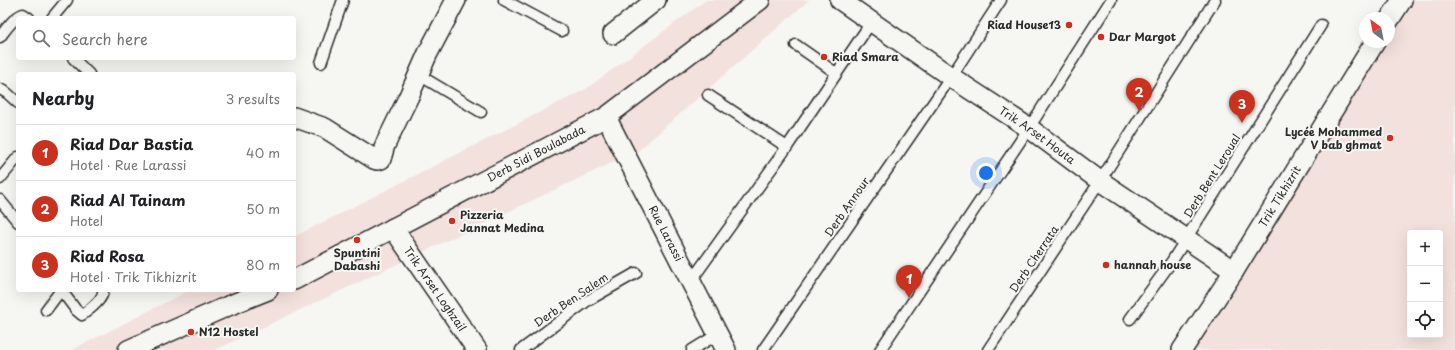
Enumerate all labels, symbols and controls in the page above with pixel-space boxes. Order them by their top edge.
north arrow [1359,12,1395,48]
search box [16,16,296,60]
place label: Riad House13 [987,16,1061,33]
marker: Riad House13 [1064,20,1074,30]
icon: search [30,27,52,49]
text: Search here [62,27,148,50]
place label: Dar Margot [1109,28,1176,45]
marker: Dar Margot [1096,32,1106,42]
place label: Riad Smara [832,48,899,65]
marker: Riad Smara [819,52,829,62]
pin: 2 [1126,78,1152,111]
text: Nearby [32,85,94,111]
text: 3 results [226,89,280,108]
pin: 3 [1229,90,1255,123]
street label: Trik Arset Houta [996,102,1079,168]
street label: Derb Sidi Boulabada [484,120,588,186]
place label: Lycée Mohammed V bab ghmat [1285,123,1383,153]
street label: Derb Bent Leroual [1179,130,1244,221]
text: Riad Dar Bastia [70,132,193,155]
marker: Lycée Mohammed V bab ghmat [1385,133,1395,143]
text: 1 [42,143,48,162]
text: 40 m [246,143,280,162]
text: Hotel · Rue Larassi [70,155,186,174]
street label: Trik Tikhizrit [1254,162,1305,230]
your location [976,163,996,183]
street label: Derb Annour [820,173,874,240]
text: Riad Al Tainam [70,188,186,211]
text: 2 [40,199,50,218]
text: 50 m [246,199,280,218]
street label: Rue Larassi [645,202,688,264]
place label: Pizzeria Jannat Medina [460,206,545,236]
text: Hotel [70,211,103,230]
marker: Pizzeria Jannat Medina [447,216,457,226]
street label: Derb Cherrata [1005,222,1062,296]
map controls [1407,230,1443,338]
button: + [1407,230,1443,266]
marker: Spuntini Dabashi [352,235,362,245]
street label: Trik Arset Loghzail [400,243,471,335]
text: Riad Rosa [70,244,145,267]
place label: Spuntini Dabashi [334,244,381,274]
text: 3 [41,255,49,274]
text: 80 m [246,255,280,274]
place label: hannah house [1114,256,1191,273]
marker: hannah house [1101,260,1111,270]
pin: 1 [896,265,922,298]
button: − [1407,266,1443,302]
text: Hotel · Trik Tikhizrit [70,267,197,286]
street label: Derb Ben Salem [530,268,611,331]
button: locate [1407,302,1443,338]
place label: N12 Hostel [199,323,258,340]
marker: N12 Hostel [186,327,196,337]

